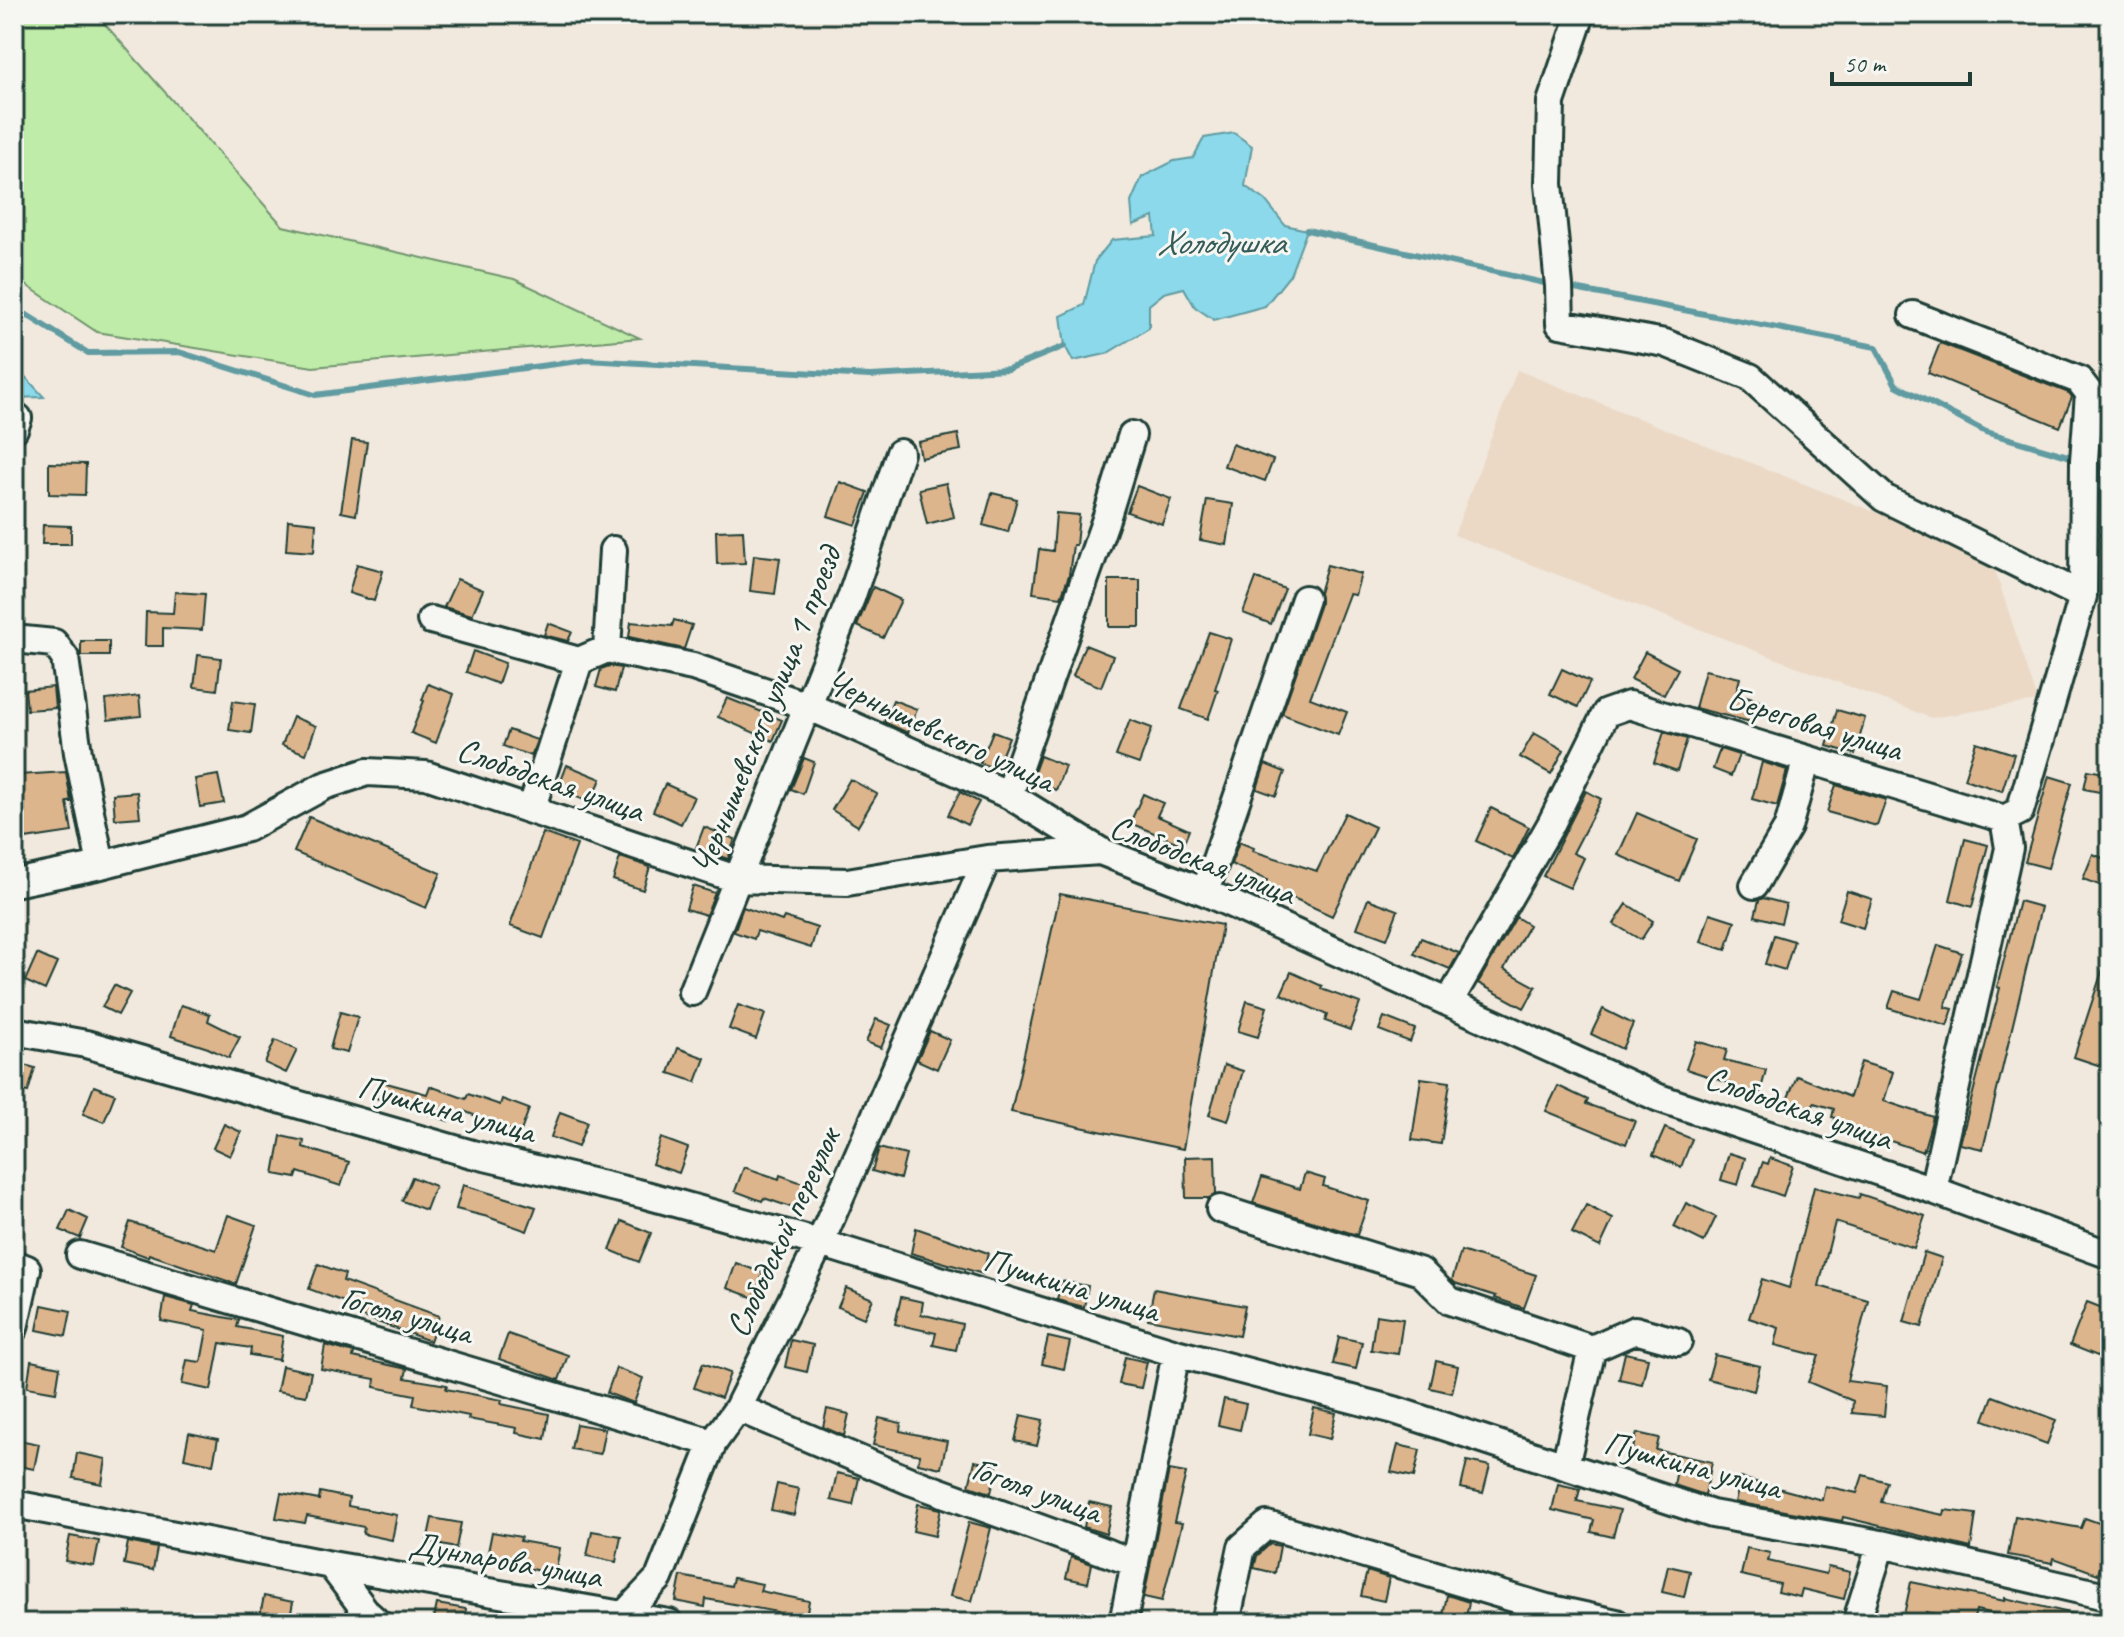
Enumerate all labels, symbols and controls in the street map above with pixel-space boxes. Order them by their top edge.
scale bar [1832,36,1970,86]
text: 50 m [1844,49,1887,79]
water label: Холодушка [1157,219,1288,265]
street label: Чернышевского улица 1 проезд [680,538,852,880]
street label: Чернышевского улица [820,659,1064,803]
street label: Береговая улица [1722,677,1910,771]
street label: Слободская улица [452,727,652,832]
street label: Слободская улица [1104,804,1304,915]
street label: Слободская улица [1700,1055,1900,1160]
street label: Пушкина улица [354,1064,543,1153]
street label: Слободской переулок [715,1118,851,1344]
street label: Пушкина улица [979,1237,1168,1332]
street label: Гоголя улица [336,1275,480,1355]
street label: Пушкина улица [1600,1420,1789,1509]
street label: Гоголя улица [966,1446,1110,1534]
street label: Дунларова улица [406,1521,607,1598]

